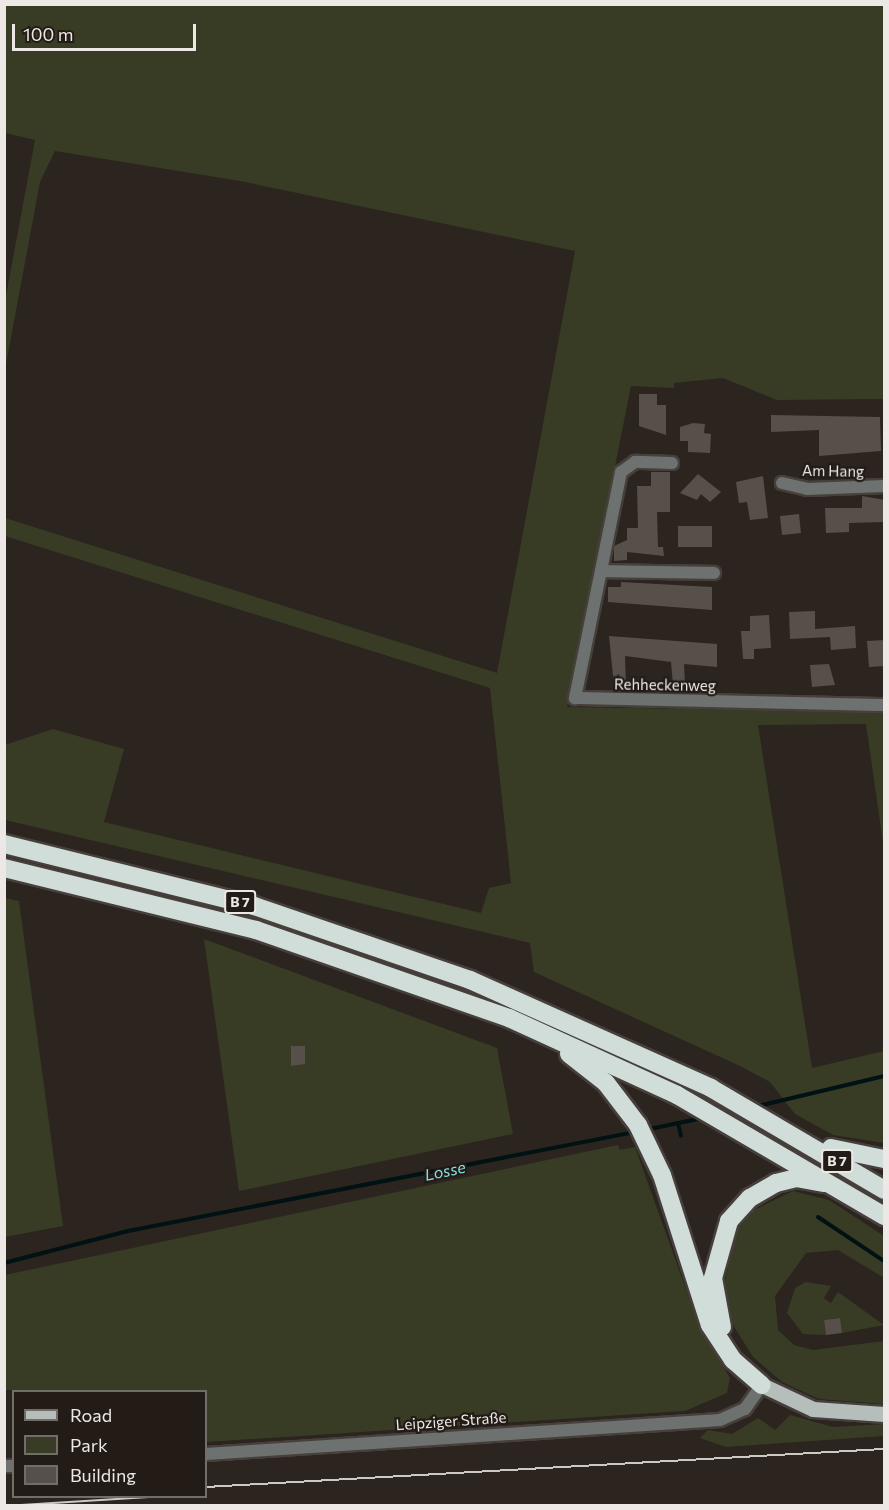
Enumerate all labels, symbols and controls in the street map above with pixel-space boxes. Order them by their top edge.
scale bar [15,12,200,50]
text: 100 m [23,23,73,45]
street label: Am Hang [802,461,864,481]
street label: Rehheckenweg [614,675,716,695]
road number: B 7 [224,891,256,913]
road number: B 7 [820,1150,854,1172]
water label: Losse [423,1157,467,1185]
legend [12,1390,207,1498]
text: Road [70,1404,112,1426]
street label: Leipziger Straße [395,1408,507,1434]
text: Park [70,1434,108,1456]
text: Building [70,1464,136,1486]

